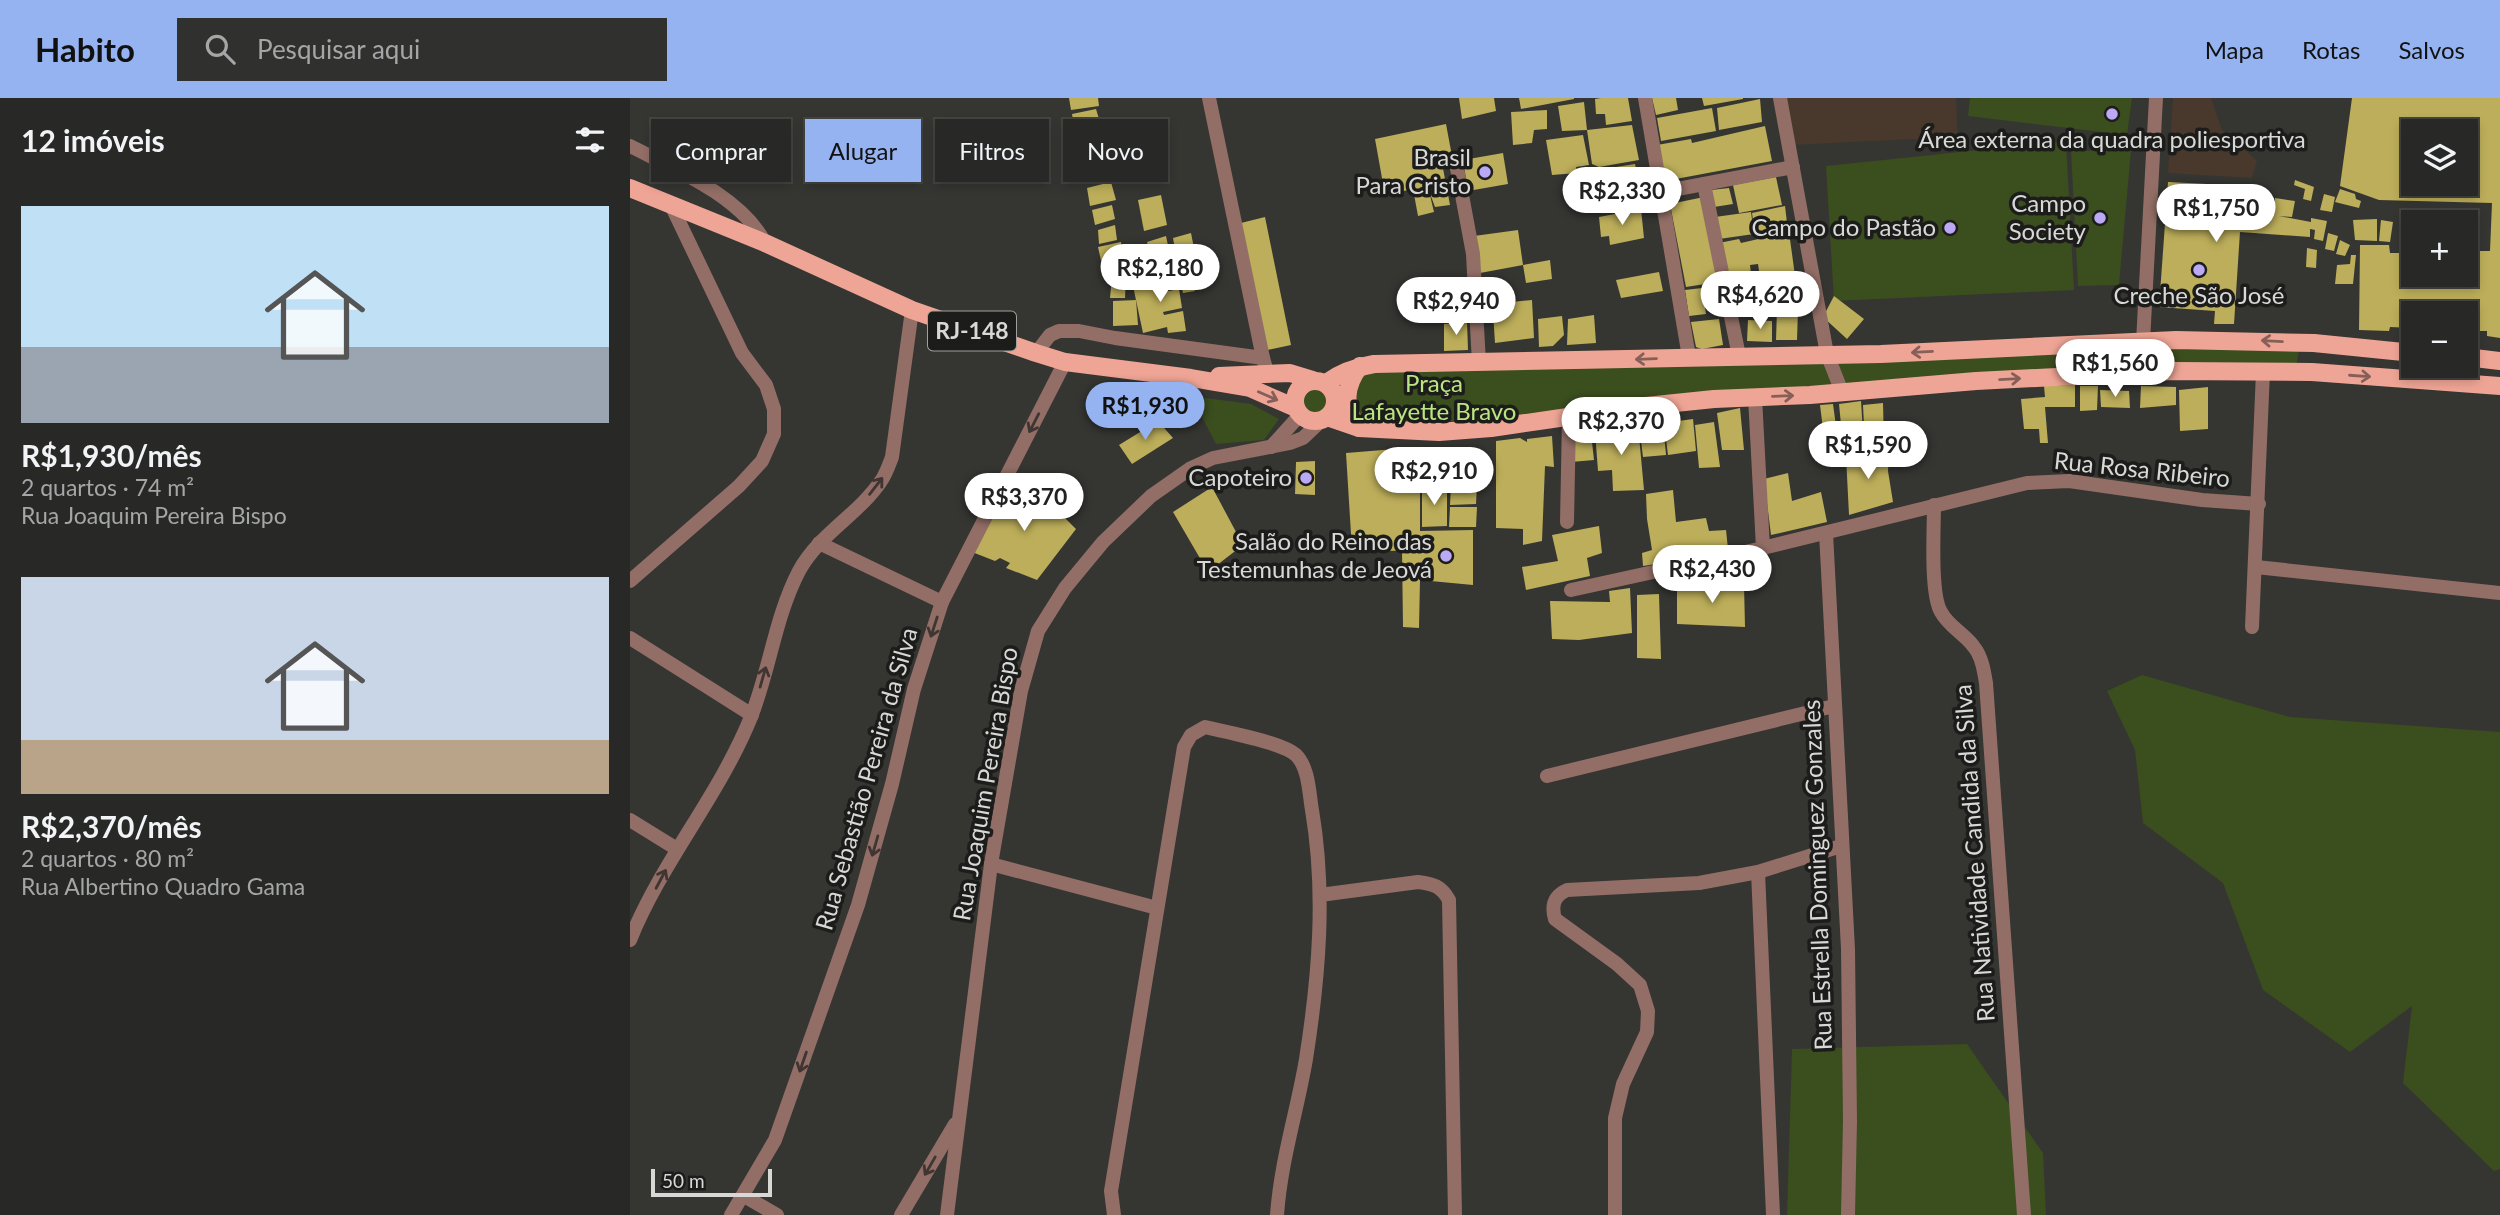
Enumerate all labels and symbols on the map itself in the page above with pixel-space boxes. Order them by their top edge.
marker: Área externa da quadra poliesportiva [2104,106,2120,122]
place label: Área externa da quadra poliesportiva [1918,124,2306,153]
place label: Brasil Para Cristo [1355,142,1471,199]
marker: Brasil Para Cristo [1477,164,1493,180]
pin: R$2,330 [1557,167,1687,227]
pin: R$1,750 [2151,184,2281,244]
place label: Campo Society [2009,188,2087,245]
marker: Campo Society [2092,210,2108,226]
place label: Campo do Pastão [1751,212,1936,241]
marker: Campo do Pastão [1942,220,1958,236]
pin: R$2,180 [1095,244,1225,304]
marker: Creche São José [2191,262,2207,278]
pin: R$4,620 [1695,272,1825,331]
pin: R$2,940 [1391,278,1521,337]
place label: Creche São José [2114,280,2284,309]
road number: RJ-148 [928,312,1016,350]
one-way arrow [2261,335,2284,348]
pin: R$1,560 [2050,340,2180,399]
one-way arrow [1912,346,1934,359]
one-way arrow [1635,352,1658,365]
park label: Praça Lafayette Bravo [1352,368,1516,425]
one-way arrow [2348,369,2371,382]
one-way arrow [1998,372,2021,385]
pin: R$1,930 [1080,382,1210,442]
one-way arrow [1772,389,1795,402]
one-way arrow [1257,390,1278,403]
pin: R$2,370 [1556,398,1686,457]
one-way arrow [1026,412,1040,433]
pin: R$1,590 [1803,422,1933,481]
street label: Rua Rosa Ribeiro [2053,445,2232,492]
pin: R$2,910 [1369,448,1499,507]
place label: Capoteiro [1188,462,1292,491]
marker: Capoteiro [1298,470,1314,486]
pin: R$3,370 [959,474,1089,533]
one-way arrow [869,478,884,496]
place label: Salão do Reino das Testemunhas de Jeová [1197,526,1432,583]
pin: R$2,430 [1647,546,1777,605]
marker: Salão do Reino das Testemunhas de Jeová [1438,548,1454,564]
one-way arrow [927,615,939,637]
street label: Rua Sebastião Pereira da Silva [808,624,923,933]
street label: Rua Joaquim Pereira Bispo [946,645,1023,923]
one-way arrow [757,666,770,688]
street label: Rua Natividade Candida da Silva [1947,683,2000,1023]
street label: Rua Estrella Dominguez Gonzales [1796,699,1837,1051]
one-way arrow [867,835,880,857]
one-way arrow [655,869,668,890]
one-way arrow [796,1050,808,1072]
one-way arrow [923,1155,937,1175]
scale bar [651,1166,772,1198]

